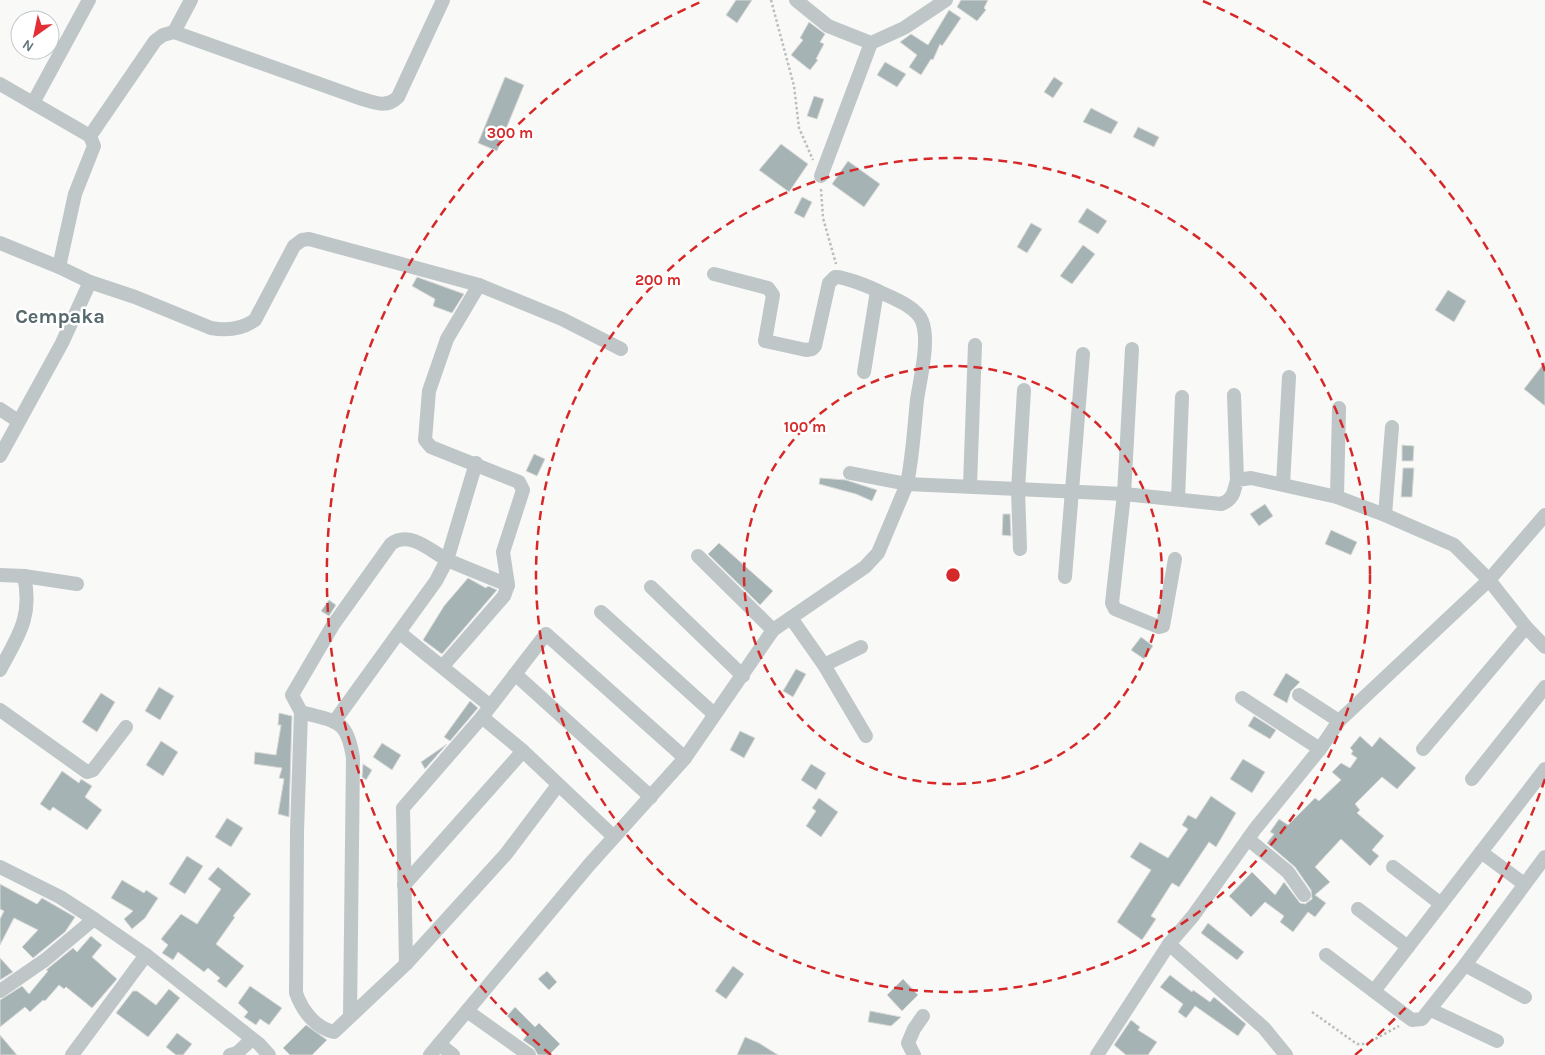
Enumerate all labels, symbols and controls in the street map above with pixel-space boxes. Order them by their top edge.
north arrow [10,10,60,60]
text: N [19,36,37,55]
text: 300 m [487,124,533,142]
text: 200 m [635,271,681,289]
district label: Cempaka [15,305,105,328]
text: 100 m [784,418,826,436]
centre of rings [944,566,962,584]

